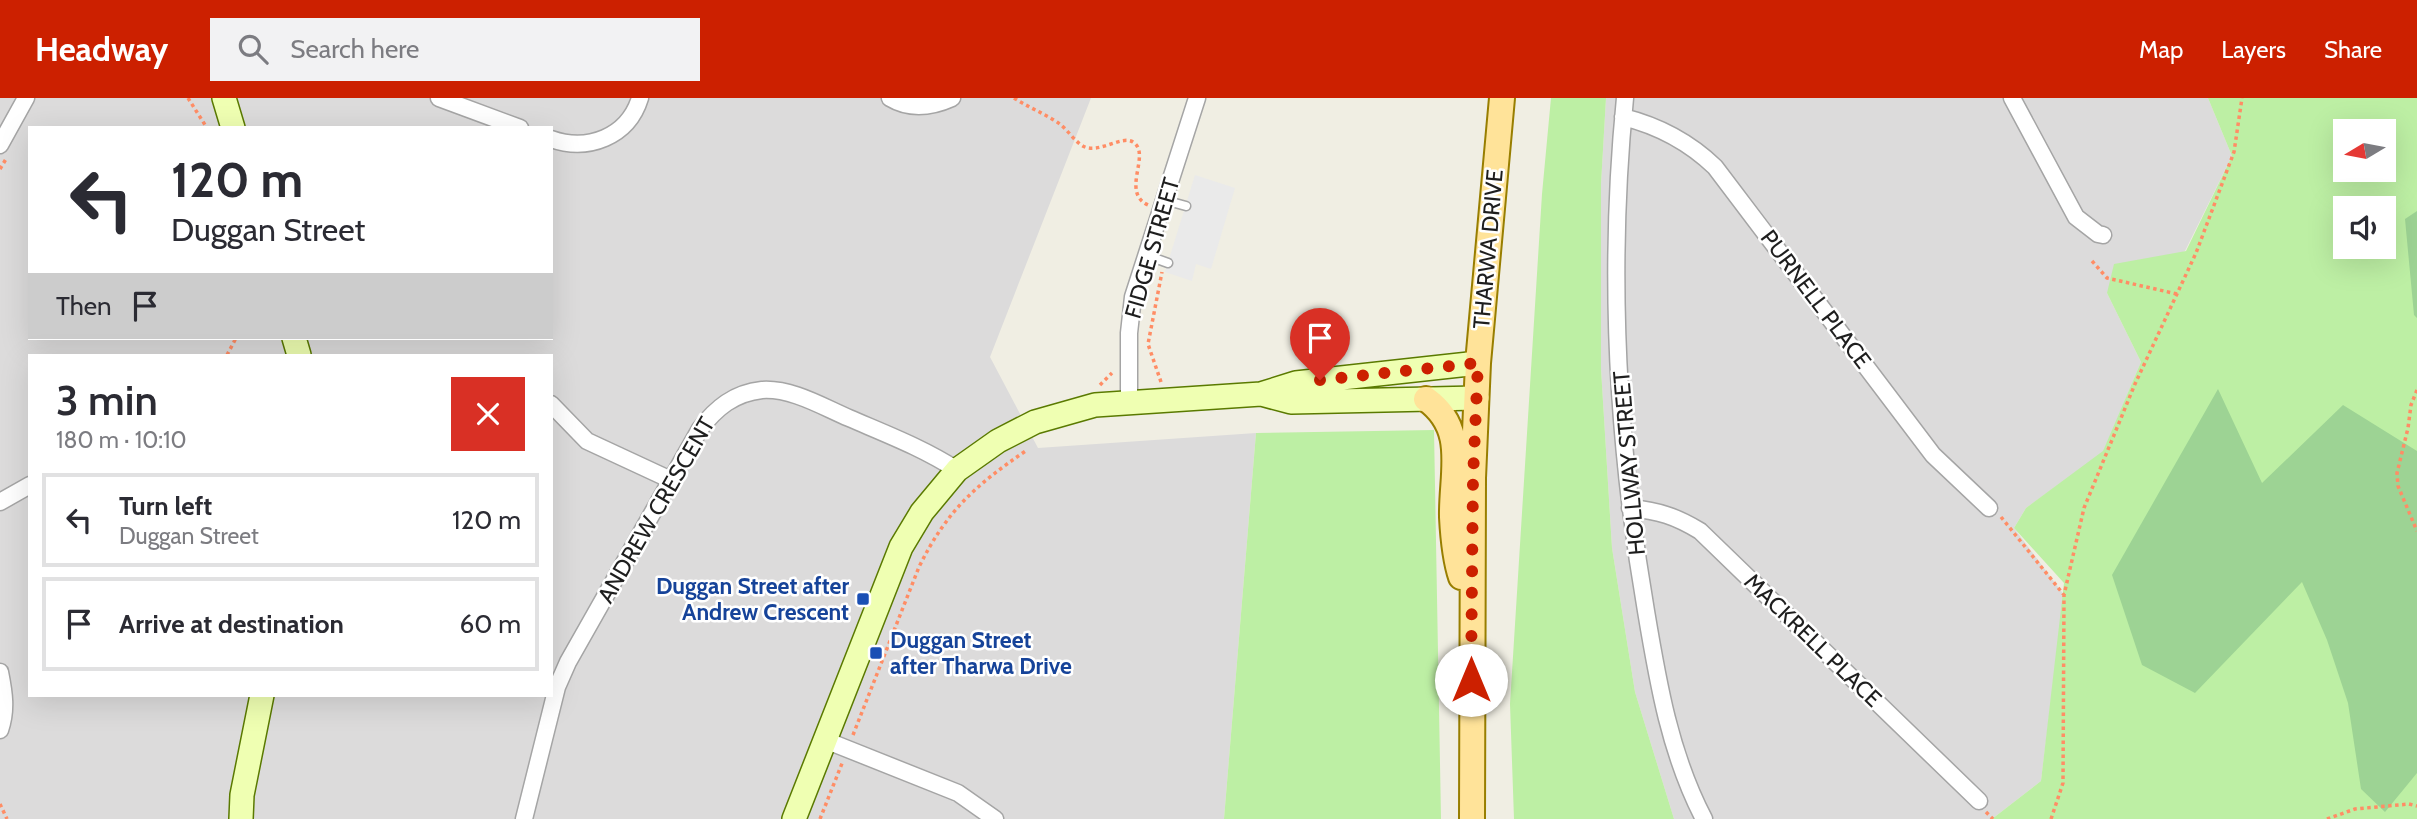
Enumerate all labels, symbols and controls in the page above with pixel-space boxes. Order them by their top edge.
search box [210,18,700,81]
text: Headway [35,29,168,69]
icon: search [234,30,272,68]
text: Search here [290,33,419,65]
text: Map [2139,35,2183,64]
text: Layers [2221,35,2286,64]
text: Share [2324,35,2382,64]
north arrow [2333,119,2396,182]
map controls [2333,119,2396,259]
text: 120 m [171,150,303,209]
icon: left [56,154,147,245]
street label: THARWA DRIVE [1467,168,1509,330]
street label: FIDGE STREET [1119,174,1185,322]
button: sound [2333,196,2396,259]
text: Duggan Street [171,210,365,249]
street label: PURNELL PLACE [1755,224,1877,374]
icon: arrive [126,287,164,325]
text: Then [56,290,112,322]
pin [1290,308,1350,380]
icon: arrive [1301,319,1339,357]
street label: HOLLWAY STREET [1607,370,1651,556]
text: 3 min [56,374,158,426]
button: close [451,377,525,451]
street label: ANDREW CRESCENT [591,412,721,608]
text: 180 m · 10:10 [56,426,187,454]
text: Turn left [119,490,212,522]
icon: left [60,501,98,539]
text: 120 m [452,504,521,536]
text: Duggan Street [119,522,259,550]
street label: MACKRELL PLACE [1738,567,1888,713]
place label: Duggan Street after Andrew Crescent [656,572,849,626]
marker: Duggan Street after Andrew Crescent [855,591,871,607]
icon: arrive [60,605,98,643]
text: Arrive at destination [119,608,344,640]
text: 60 m [459,608,521,640]
place label: Duggan Street after Tharwa Drive [890,626,1072,680]
position arrow [1434,643,1508,717]
marker: Duggan Street after Tharwa Drive [868,645,884,661]

